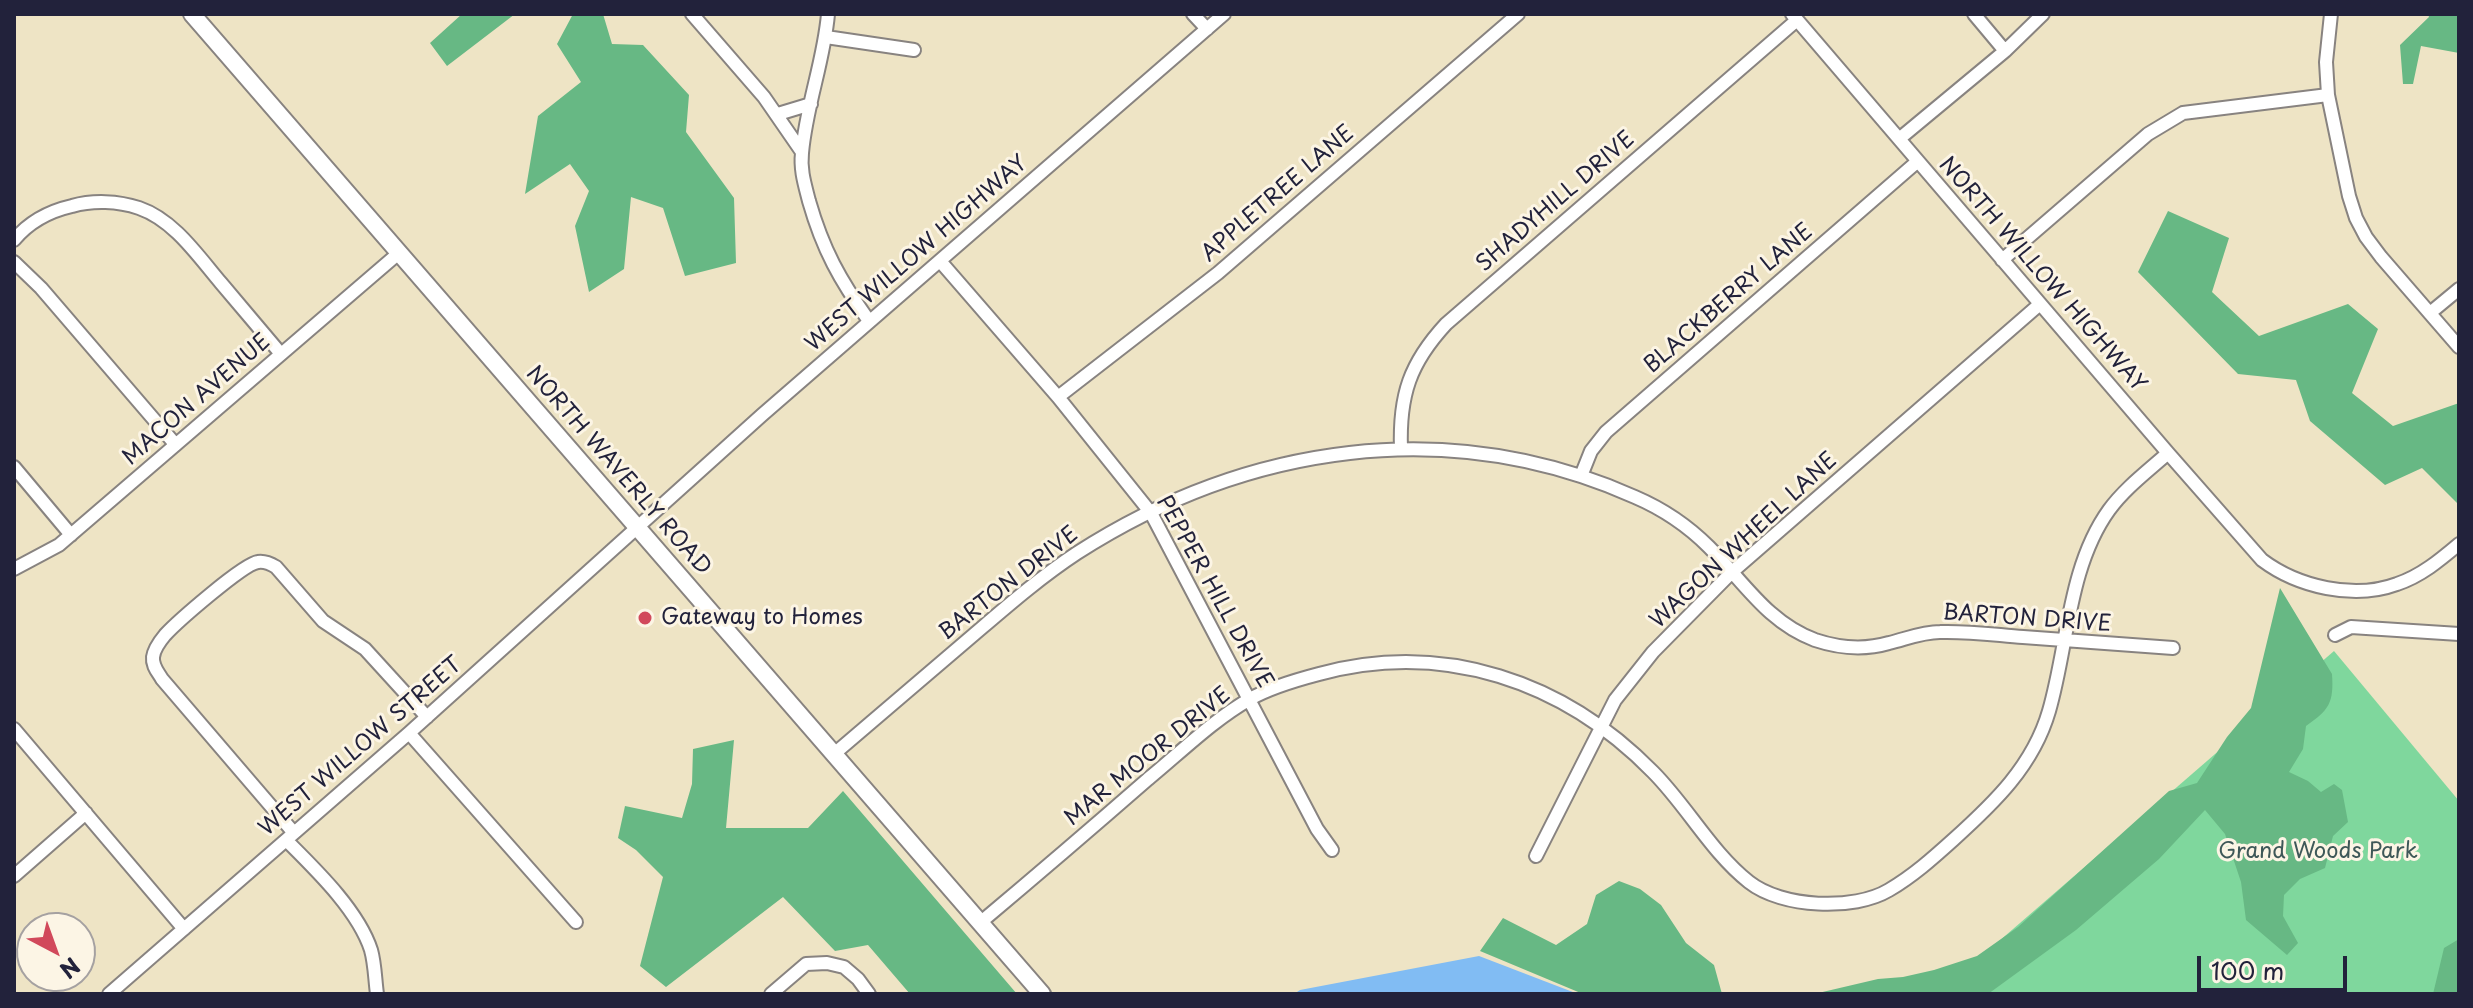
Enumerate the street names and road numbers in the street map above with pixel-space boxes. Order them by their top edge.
street label: APPLETREE LANE [1196,120,1360,268]
street label: SHADYHILL DRIVE [1472,126,1640,278]
street label: WEST WILLOW HIGHWAY [801,150,1033,358]
street label: NORTH WILLOW HIGHWAY [1933,152,2151,398]
street label: BLACKBERRY LANE [1639,219,1819,379]
street label: MACON AVENUE [118,329,276,471]
street label: NORTH WAVERLY ROAD [520,361,716,581]
street label: WAGON WHEEL LANE [1645,447,1843,635]
street label: PEPPER HILL DRIVE [1150,491,1278,693]
street label: BARTON DRIVE [934,522,1084,646]
street label: BARTON DRIVE [1942,600,2112,638]
street label: WEST WILLOW STREET [254,652,468,842]
street label: MAR MOOR DRIVE [1060,682,1236,832]

